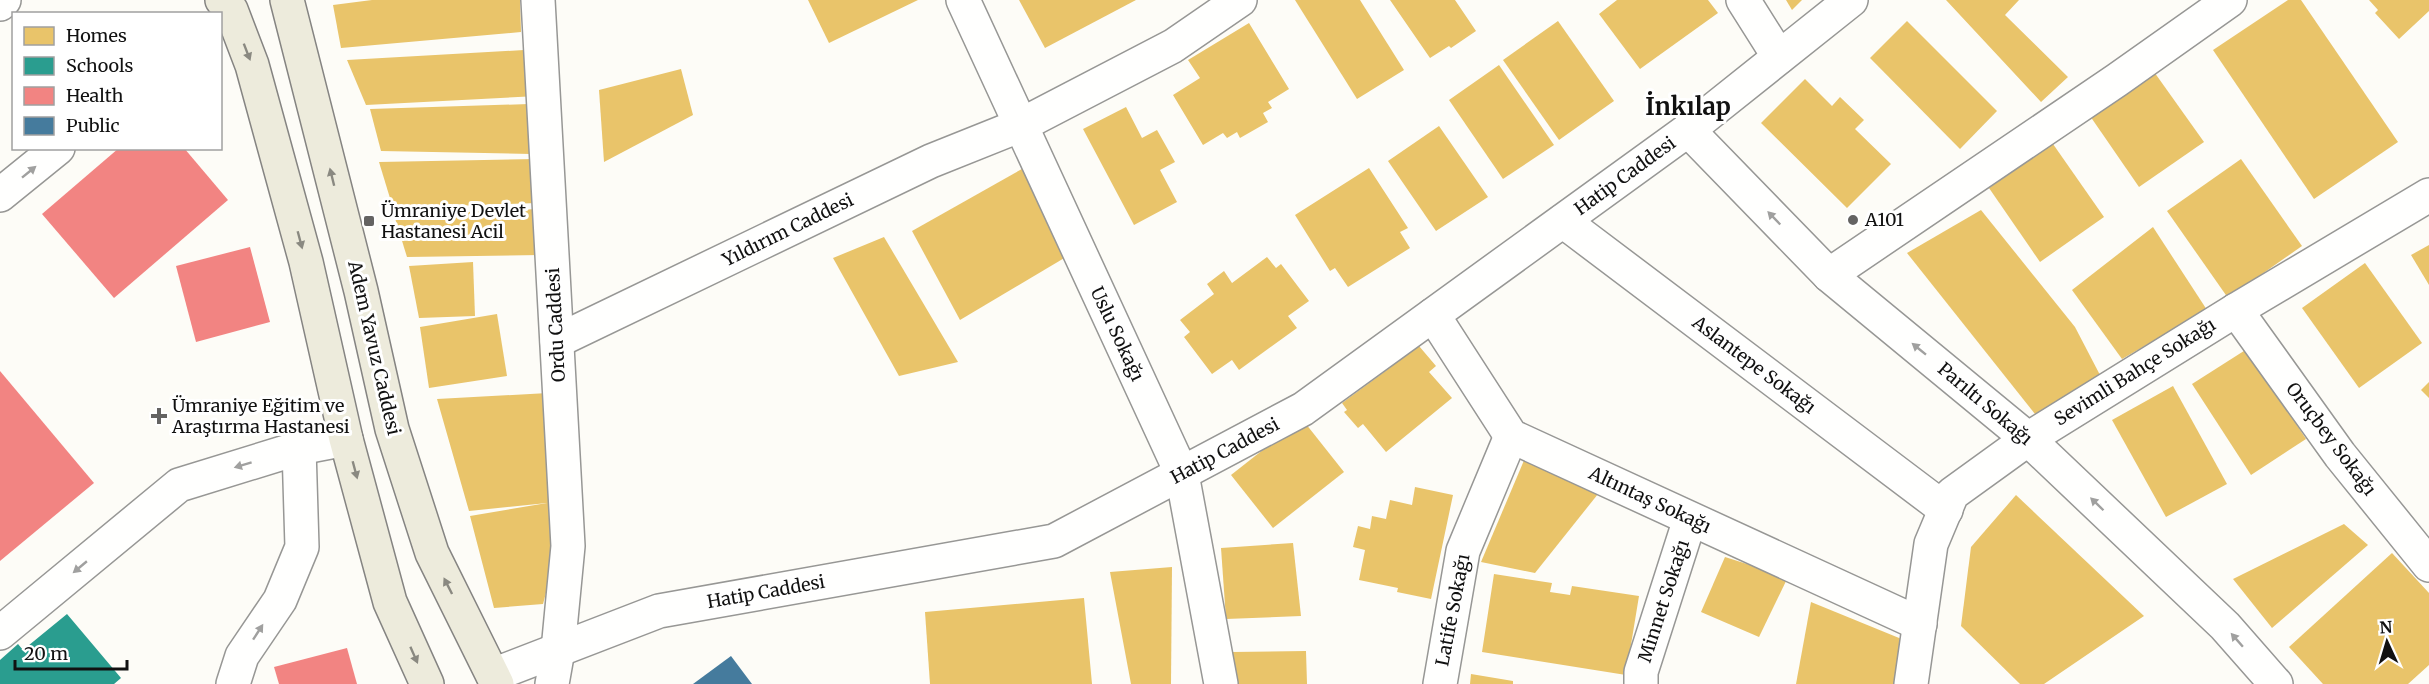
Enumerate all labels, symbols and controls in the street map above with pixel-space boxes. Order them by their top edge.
legend [12,12,222,150]
text: Homes [66,24,127,47]
one-way arrow [243,43,252,61]
text: Schools [66,54,134,77]
text: Health [66,84,124,107]
district label: İnkılap [1645,91,1731,122]
text: Public [66,114,120,137]
street label: Hatip Caddesi [1570,131,1680,220]
one-way arrow [21,165,37,178]
one-way arrow [327,168,336,186]
street label: Yıldırım Caddesi [718,188,857,272]
place label: Ümraniye Devlet Hastanesi Acil [381,199,526,243]
place label: A101 [1864,208,1904,231]
one-way arrow [1768,212,1782,226]
marker: A101 [1846,213,1860,227]
marker: Ümraniye Devlet Hastanesi Acil [362,214,376,228]
one-way arrow [295,231,305,249]
street label: Adem Yavuz Caddesi [343,257,406,437]
street label: Ordu Caddesi [541,267,570,383]
street label: Uslu Sokağı [1086,283,1149,385]
street label: Aslantepe Sokağı [1687,310,1821,419]
street label: Sevimli Bahçe Sokağı [2050,312,2220,431]
one-way arrow [1911,342,1927,355]
street label: Parıltı Sokağı [1933,357,2038,450]
street label: Oruçbey Sokağı [2281,378,2382,500]
place label: Ümraniye Eğitim ve Araştırma Hastanesi [171,394,350,438]
marker: Ümraniye Eğitim ve Araştırma Hastanesi [150,407,168,425]
street label: Hatip Caddesi [1167,412,1283,489]
one-way arrow [234,461,252,470]
one-way arrow [350,461,360,479]
street label: Altıntaş Sokağı [1585,461,1715,538]
one-way arrow [2091,498,2105,512]
street label: Minnet Sokağı [1633,537,1694,665]
street label: Latife Sokağı [1430,552,1475,668]
one-way arrow [72,560,88,573]
street label: Hatip Caddesi [705,570,827,613]
one-way arrow [443,577,453,594]
north arrow [2357,612,2417,672]
text: N [2379,617,2393,637]
one-way arrow [253,624,264,640]
one-way arrow [2231,632,2244,648]
scale bar [15,633,128,671]
text: 20 m [24,642,68,665]
one-way arrow [410,647,419,664]

